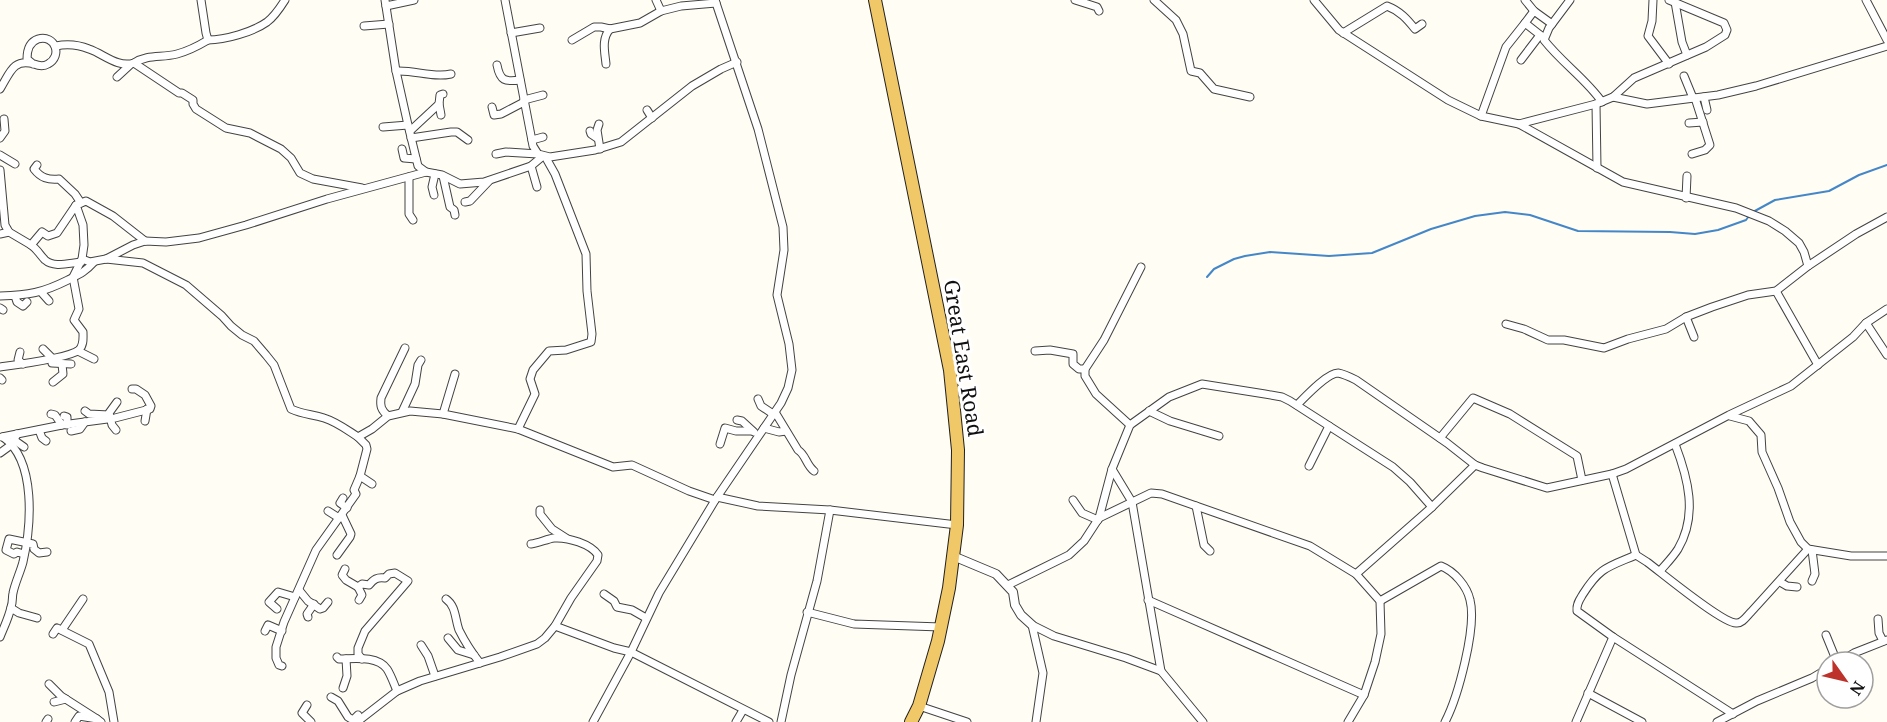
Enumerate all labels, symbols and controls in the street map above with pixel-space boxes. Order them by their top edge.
street label: Great East Road [938,277,990,439]
north arrow [1815,650,1875,710]
text: N [1845,677,1870,700]

